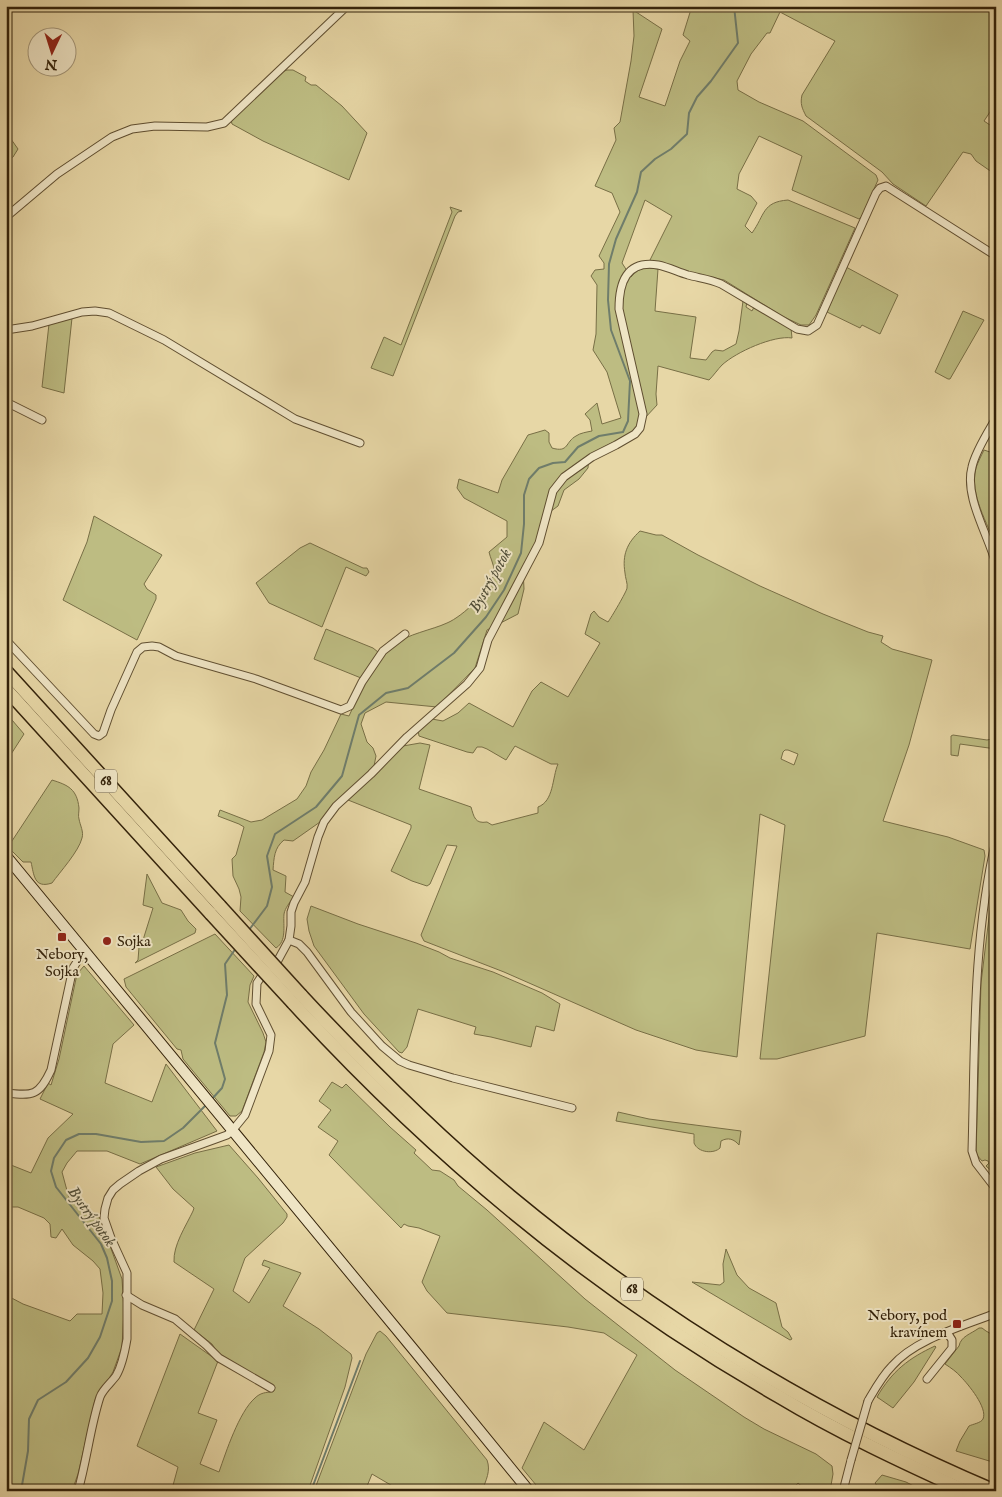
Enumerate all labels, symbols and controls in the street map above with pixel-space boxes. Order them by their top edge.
north arrow [28,28,78,78]
text: N [44,55,59,73]
water label: Bystrý potok [465,545,517,616]
road number: 68 [95,769,117,792]
marker: Nebory, Sojka [56,931,68,943]
place label: Sojka [117,932,151,951]
marker: Sojka [101,935,113,947]
place label: Nebory, Sojka [36,945,88,981]
water label: Bystrý potok [62,1183,120,1252]
road number: 68 [621,1278,643,1300]
place label: Nebory, pod kravínem [868,1306,948,1342]
marker: Nebory, pod kravínem [951,1318,963,1330]

